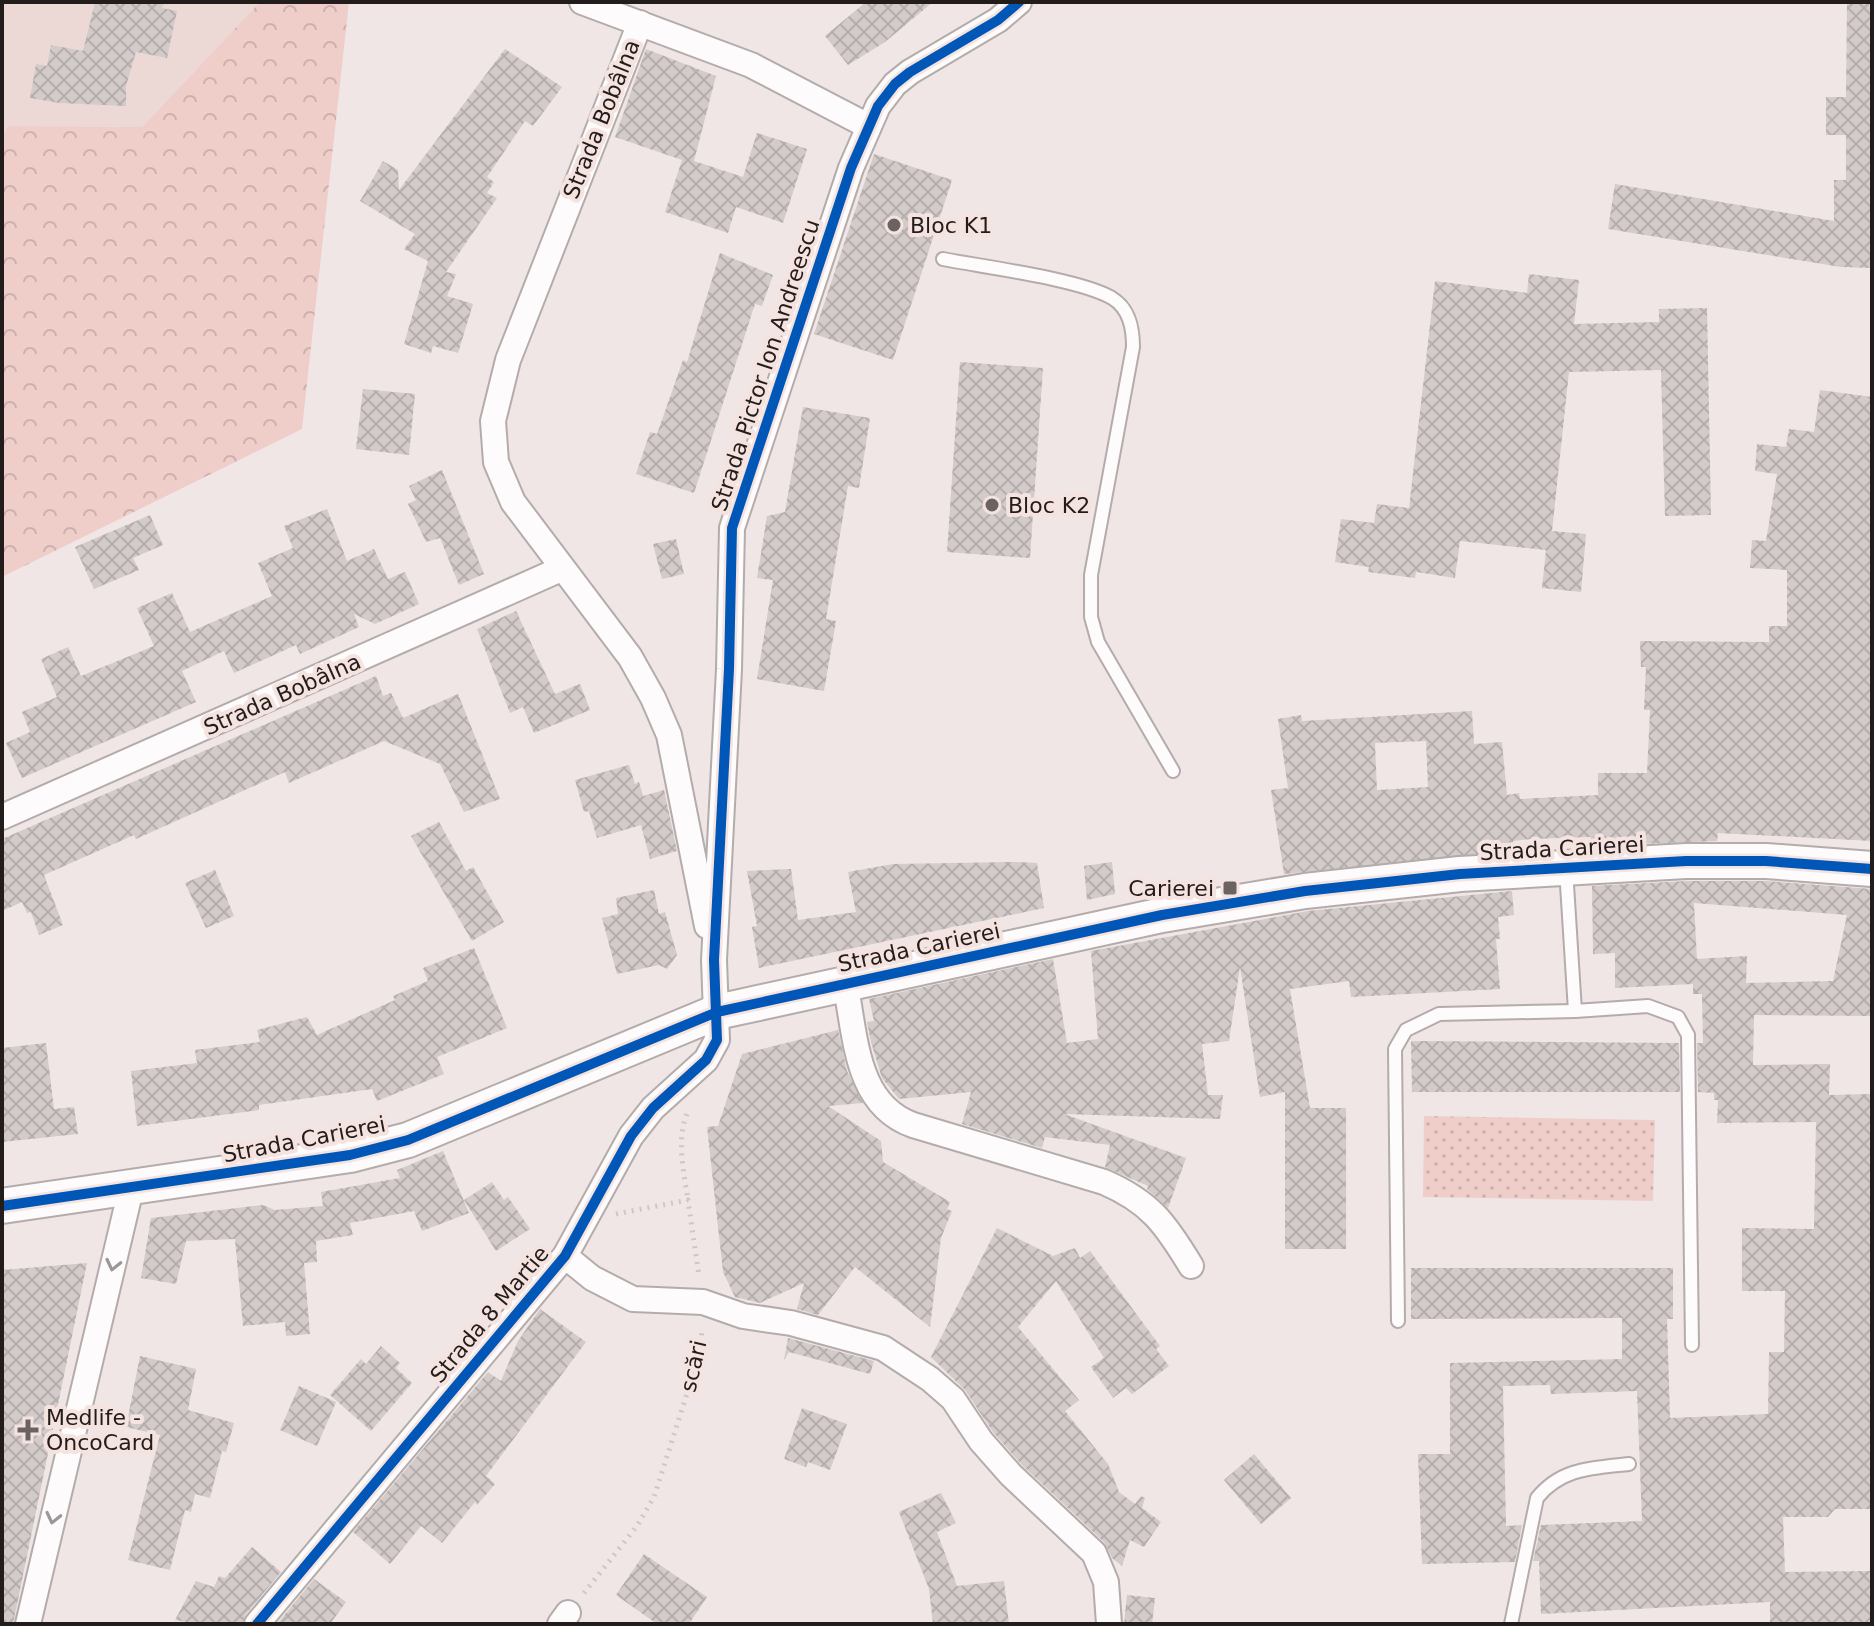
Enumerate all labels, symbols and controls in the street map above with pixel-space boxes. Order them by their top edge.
street label: Strada Bobâlna [558,36,645,202]
place label: Bloc K1 [910,213,992,238]
street label: Strada Pictor Ion Andreescu [706,216,825,514]
marker: Bloc K1 [885,216,903,234]
place label: Bloc K2 [1008,493,1090,518]
marker: Bloc K2 [983,496,1001,514]
street label: Strada Bobâlna [200,649,365,740]
street label: Strada Carierei [1479,832,1645,865]
place label: Carierei [1128,876,1214,901]
marker: Carierei [1221,879,1239,897]
street label: Strada Carierei [836,918,1003,977]
street label: Strada Carierei [221,1111,388,1168]
street label: Strada 8 Martie [425,1241,554,1388]
one-way arrow [105,1258,122,1271]
street label: scări [675,1338,712,1394]
place label: Medlife - OncoCard [46,1405,154,1455]
marker: Medlife - OncoCard [17,1419,39,1441]
one-way arrow [45,1511,62,1524]

